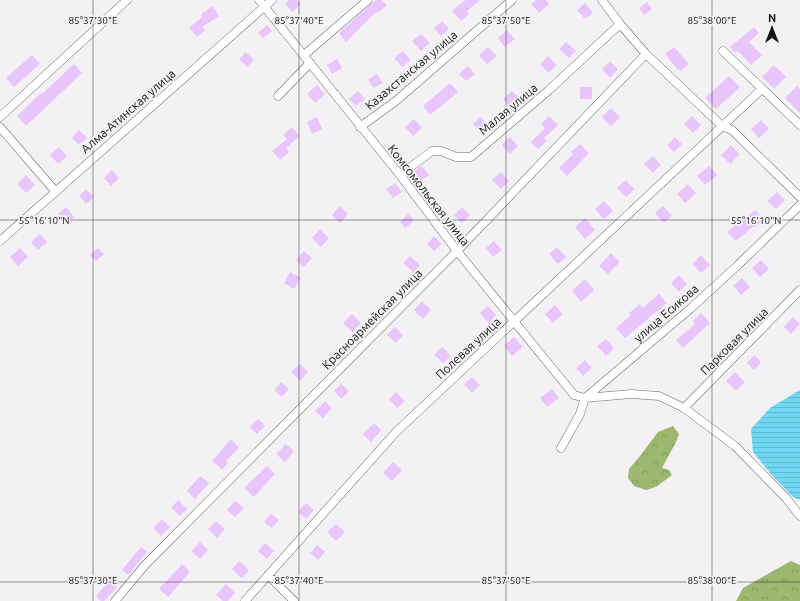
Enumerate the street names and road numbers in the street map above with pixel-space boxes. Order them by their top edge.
street label: Казахстанская улица [363,28,459,112]
street label: Алма-Атинская улица [78,67,178,155]
street label: Малая улица [476,81,540,137]
street label: Комсомольская улица [386,142,472,248]
street label: Красноармейская улица [319,266,425,372]
street label: улица Есикова [631,282,701,344]
street label: Парковая улица [698,305,770,377]
street label: Полевая улица [433,315,503,381]

